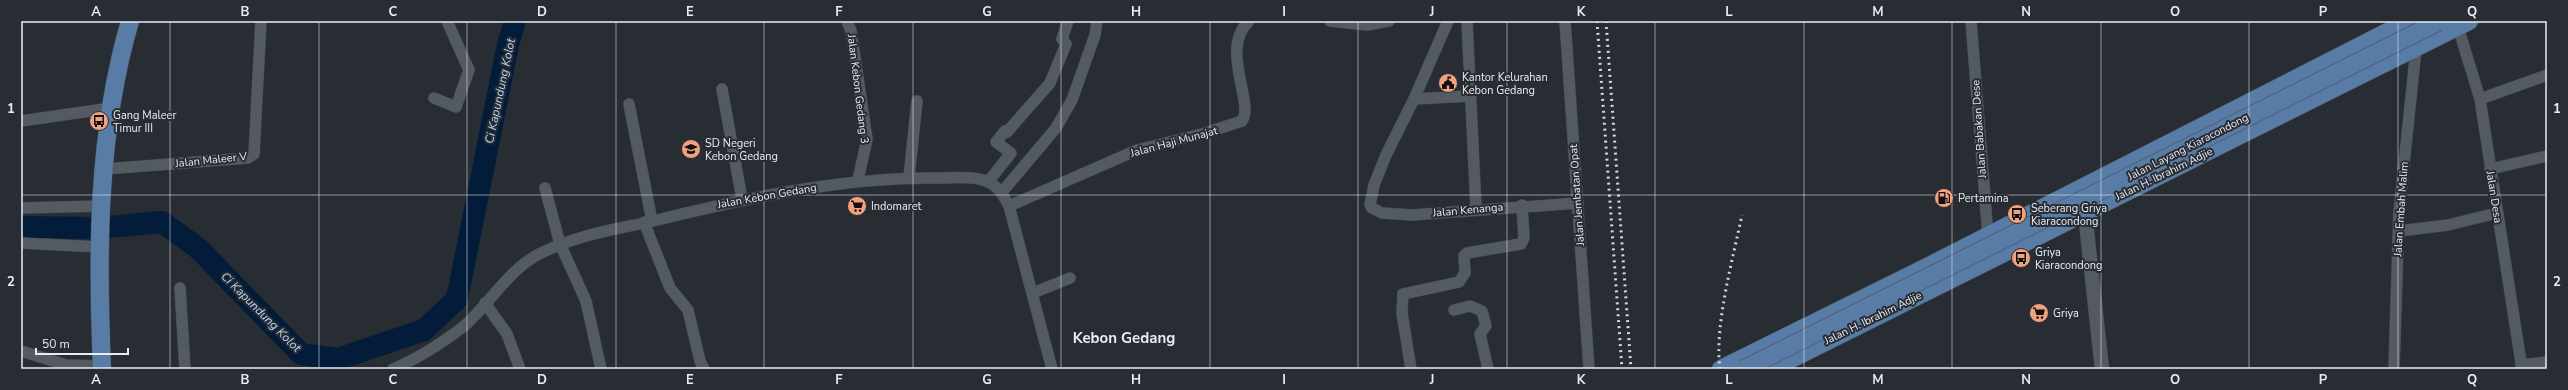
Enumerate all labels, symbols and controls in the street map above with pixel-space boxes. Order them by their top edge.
text: A [91,3,101,21]
text: B [241,3,250,21]
text: C [389,3,398,21]
text: D [537,3,547,21]
text: E [686,3,694,21]
text: F [835,3,843,21]
text: G [982,3,992,21]
text: H [1131,3,1141,21]
text: I [1282,3,1286,21]
text: J [1429,3,1434,21]
text: K [1577,3,1586,21]
text: L [1725,3,1733,21]
text: M [1872,3,1884,21]
text: N [2021,3,2031,21]
text: O [2170,3,2180,21]
text: P [2319,3,2328,21]
text: Q [2467,3,2477,21]
street label: Jalan Kebon Gedang 3 [844,33,872,144]
water label: Ci Kapundung Kolot [481,36,519,145]
place label: Kantor Kelurahan Kebon Gedang [1462,70,1548,98]
public building icon: Kantor Kelurahan Kebon Gedang [1437,72,1459,94]
street label: Jalan Babakan Dese [1968,79,1990,180]
text: 1 [7,100,15,118]
text: 1 [2553,100,2561,118]
place label: Gang Maleer Timur III [113,108,176,136]
bus stop icon: Gang Maleer Timur III [88,110,110,132]
street label: Jalan Layang Kiaracondong [2124,110,2251,184]
street label: Jalan Haji Munajat [1128,123,1219,161]
place label: SD Negeri Kebon Gedang [705,136,778,164]
school or university icon: SD Negeri Kebon Gedang [680,138,702,160]
street label: Jalan Jembatan Opat [1566,143,1588,247]
street label: Jalan H. Ibrahim Adjie [2112,144,2215,205]
street label: Jalan Maleer V [173,149,248,171]
street label: Jalan Embah Malim [2390,161,2412,258]
street label: Jalan Desa [2482,169,2506,224]
street label: Jalan Kebon Gedang [715,180,818,212]
fuel station icon: Pertamina [1933,187,1955,209]
place label: Pertamina [1958,191,2009,206]
supermarket icon: Indomaret [846,195,868,217]
place label: Indomaret [871,199,922,214]
street label: Jalan Kenanga [1431,199,1504,221]
place label: Seberang Griya Kiaracondong [2031,201,2107,229]
bus stop icon: Seberang Griya Kiaracondong [2006,203,2028,225]
place label: Griya Kiaracondong [2035,245,2103,273]
bus stop icon: Griya Kiaracondong [2010,247,2032,269]
water label: Ci Kapundung Kolot [217,268,305,356]
text: 2 [7,273,15,291]
text: 2 [2553,273,2561,291]
street label: Jalan H. Ibrahim Adjie [1821,288,1924,349]
supermarket icon: Griya [2028,302,2050,324]
place label: Griya [2053,306,2079,321]
district label: Kebon Gedang [1073,328,1175,348]
scale bar [36,330,128,356]
text: 50 m [42,336,70,352]
text: A [91,371,101,389]
text: B [241,371,250,389]
text: C [389,371,398,389]
text: D [537,371,547,389]
text: E [686,371,694,389]
text: F [835,371,843,389]
text: G [982,371,992,389]
text: H [1131,371,1141,389]
text: I [1282,371,1286,389]
text: J [1429,371,1434,389]
text: K [1577,371,1586,389]
text: L [1725,371,1733,389]
text: M [1872,371,1884,389]
text: N [2021,371,2031,389]
text: O [2170,371,2180,389]
text: P [2319,371,2328,389]
text: Q [2467,371,2477,389]

